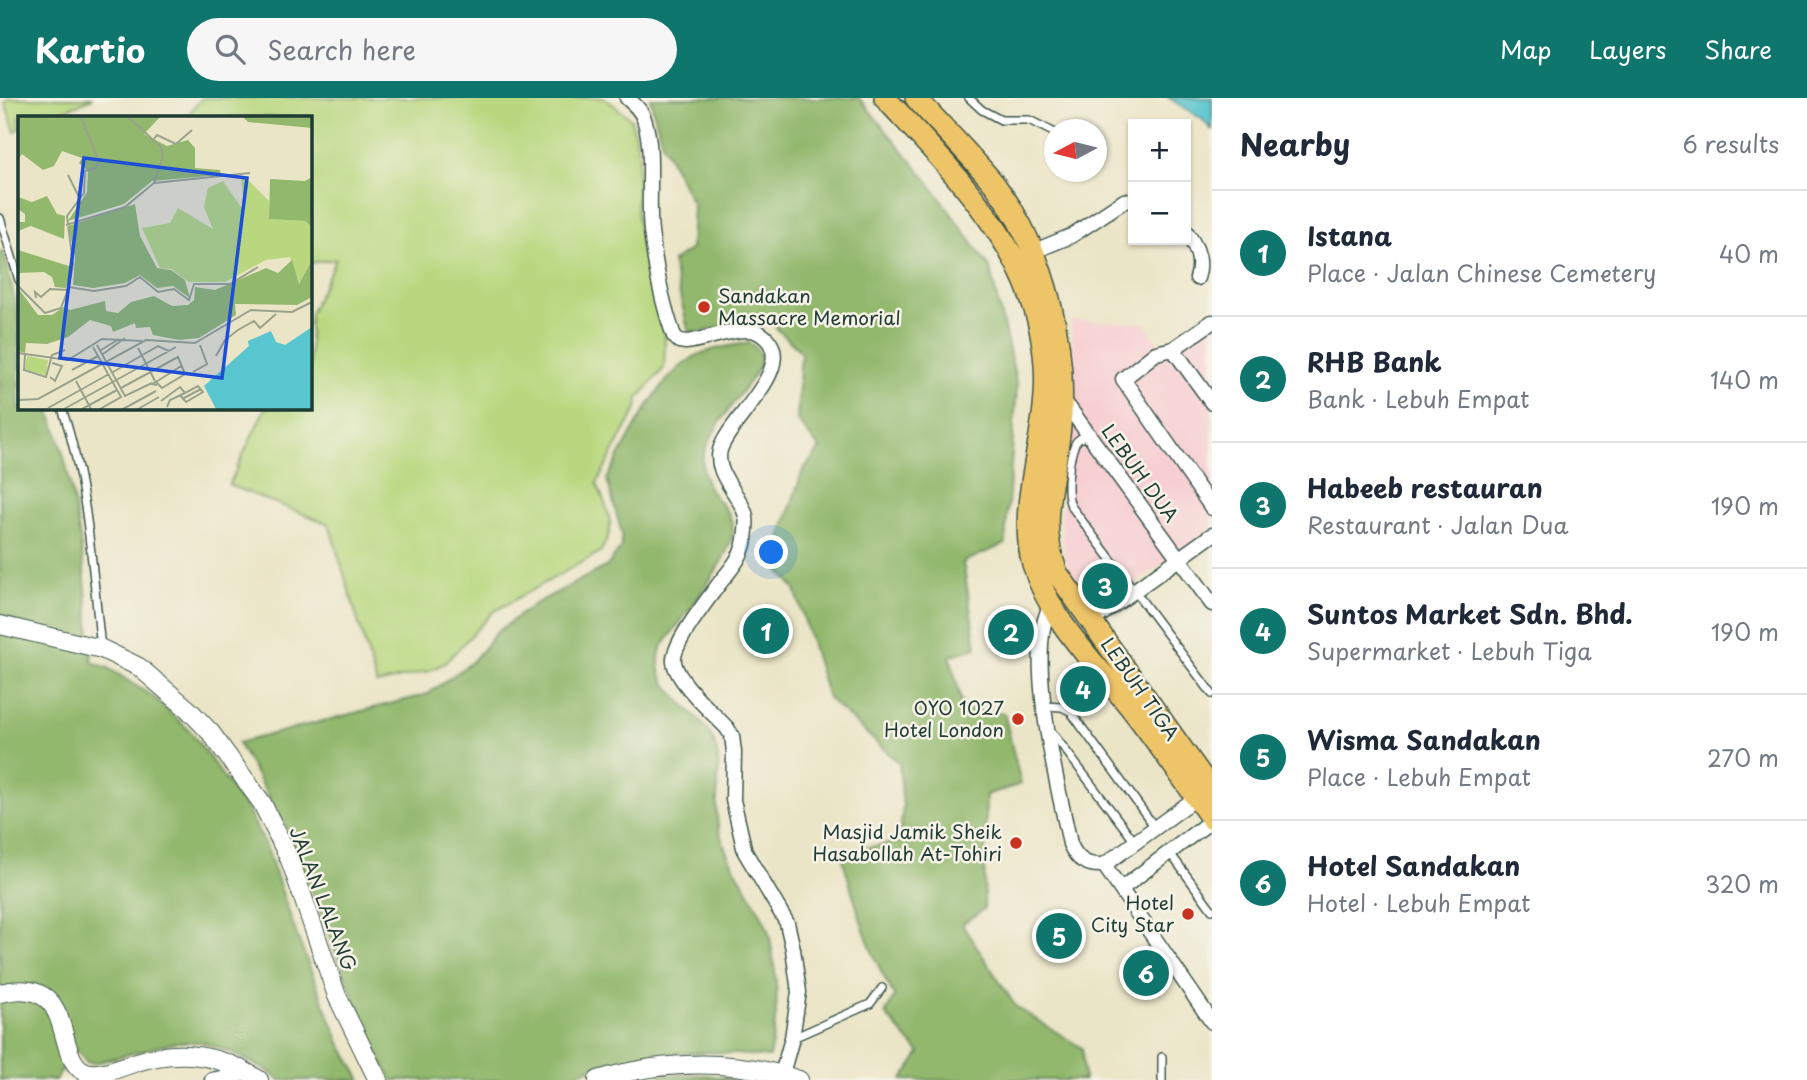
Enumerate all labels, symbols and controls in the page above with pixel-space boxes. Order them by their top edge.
search box [187,18,677,81]
text: Kartio [35,24,145,74]
icon: search [211,30,249,68]
text: Search here [267,30,416,69]
text: Map [1500,31,1551,67]
text: Layers [1589,31,1666,67]
text: Share [1704,31,1772,67]
inset map [18,116,312,410]
north arrow [1044,119,1107,182]
map controls [1128,119,1191,245]
button: + [1128,119,1191,182]
text: Nearby [1240,121,1350,166]
text: 6 results [1683,126,1779,161]
button: − [1128,182,1191,245]
text: Istana [1307,216,1392,255]
text: 1 [1258,236,1269,271]
text: 40 m [1719,236,1779,271]
text: Place · Jalan Chinese Cemetery [1307,255,1656,290]
place label: Sandakan Massacre Memorial [718,281,901,331]
marker: Sandakan Massacre Memorial [696,299,712,315]
text: RHB Bank [1307,342,1442,381]
text: 2 [1255,362,1271,397]
text: 140 m [1710,362,1779,397]
text: Bank · Lebuh Empat [1307,381,1530,416]
street label: LEBUH DUA [1096,418,1186,527]
text: Habeeb restauran [1307,468,1543,507]
text: 3 [1255,488,1271,523]
text: 190 m [1711,488,1779,523]
text: Restaurant · Jalan Dua [1307,507,1568,542]
your location [754,535,788,569]
pin: 3 [1082,560,1128,612]
text: Suntos Market Sdn. Bhd. [1307,594,1633,633]
pin: 1 [743,605,789,657]
pin: 2 [988,606,1034,658]
text: 4 [1255,614,1271,649]
text: 190 m [1711,614,1779,649]
street label: LEBUH TIGA [1095,631,1187,746]
text: Supermarket · Lebuh Tiga [1307,633,1592,668]
pin: 4 [1060,663,1106,715]
place label: OYO 1027 Hotel London [884,693,1004,743]
marker: OYO 1027 Hotel London [1010,711,1026,727]
text: Wisma Sandakan [1307,720,1541,759]
text: 5 [1256,740,1270,775]
text: 270 m [1707,740,1779,775]
text: Place · Lebuh Empat [1307,759,1531,794]
place label: Masjid Jamik Sheik Hasabollah At-Tohiri [813,817,1002,867]
street label: JALAN LALANG [283,822,364,975]
marker: Masjid Jamik Sheik Hasabollah At-Tohiri [1008,835,1024,851]
text: Hotel Sandakan [1307,846,1520,885]
text: 6 [1255,866,1271,901]
text: 320 m [1705,866,1779,901]
text: Hotel · Lebuh Empat [1307,885,1530,920]
place label: Hotel City Star [1091,888,1174,938]
marker: Hotel City Star [1180,906,1196,922]
pin: 5 [1036,910,1082,962]
pin: 6 [1123,947,1169,999]

